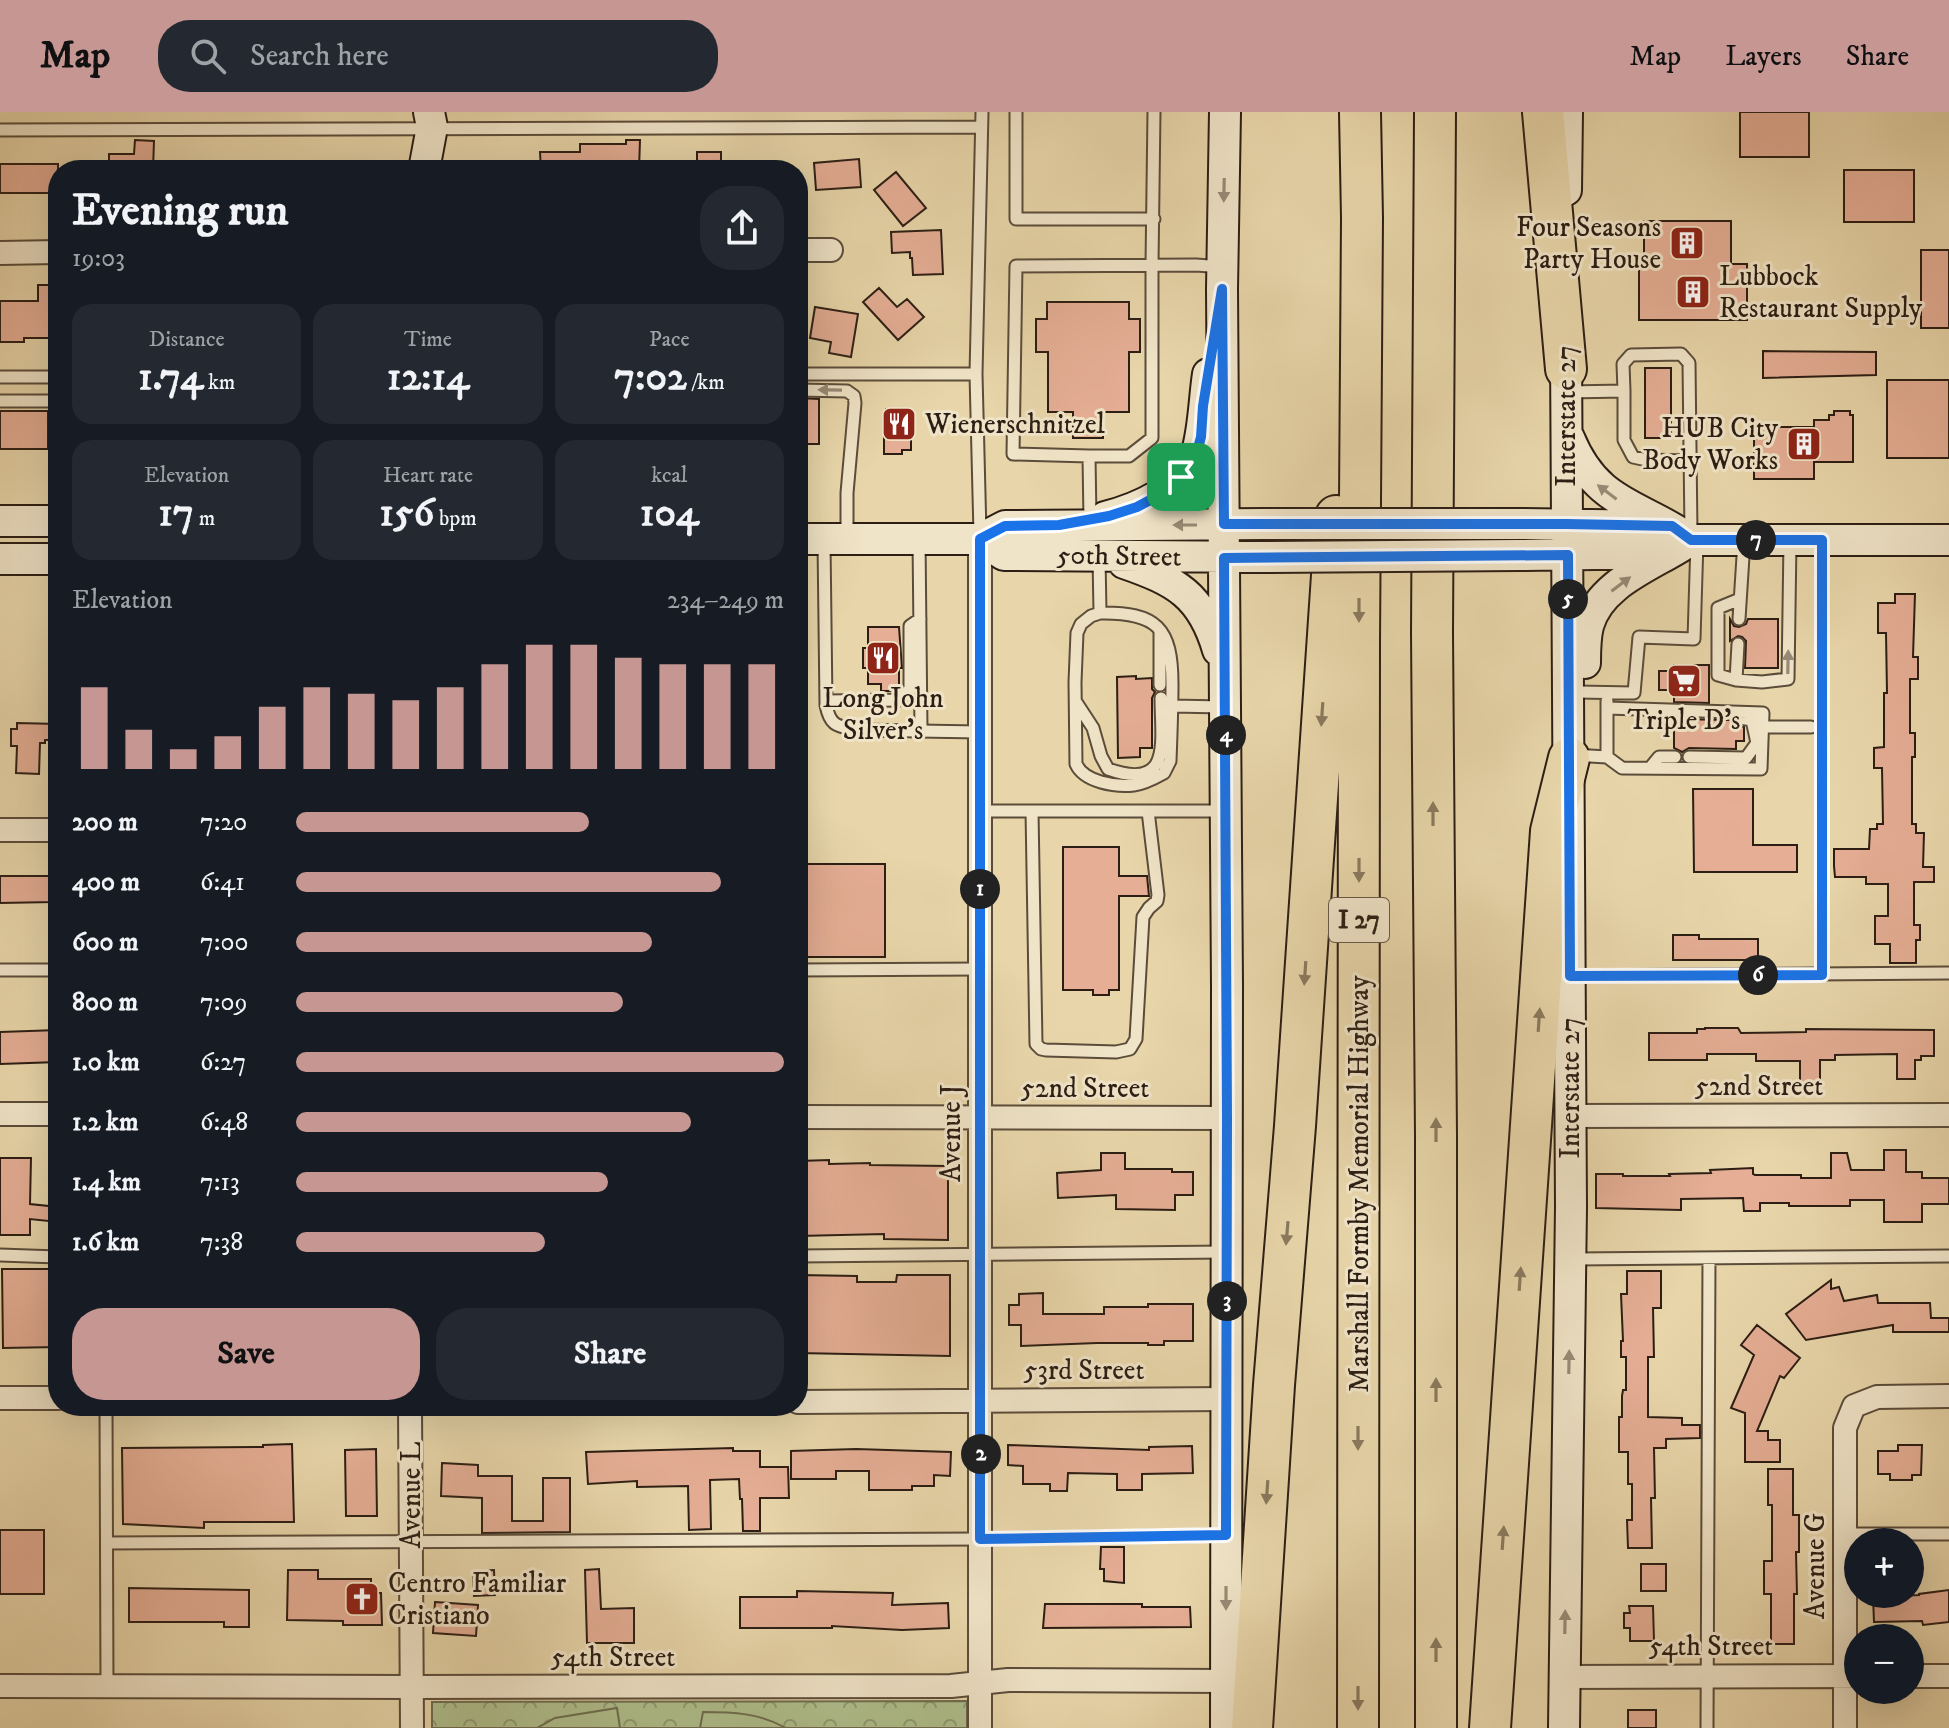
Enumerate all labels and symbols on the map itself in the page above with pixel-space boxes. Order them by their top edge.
one-way arrow [1218,178,1230,203]
place label: Four Seasons Party House [1516,210,1661,277]
building icon: Four Seasons Party House [1668,224,1706,262]
place label: Lubbock Restaurant Supply [1719,259,1923,326]
building icon: Lubbock Restaurant Supply [1674,273,1712,311]
street label: Interstate 27 [1549,345,1584,487]
one-way arrow [817,384,842,397]
restaurant icon: Wienerschnitzel [880,405,918,443]
place label: Wienerschnitzel [924,407,1106,442]
place label: HUB City Body Works [1642,411,1779,478]
building icon: HUB City Body Works [1785,425,1823,463]
pin [1147,443,1215,511]
one-way arrow [1597,484,1618,500]
one-way arrow [1172,518,1197,531]
pin: 7 [1736,520,1776,560]
street label: 50th Street [1056,537,1182,575]
one-way arrow [1611,576,1631,592]
pin: 5 [1548,579,1588,619]
one-way arrow [1353,598,1366,623]
restaurant icon: Long John Silver's [864,639,902,677]
one-way arrow [1782,649,1795,674]
supermarket icon: Triple D's [1665,662,1703,700]
place label: Long John Silver's [822,681,944,748]
one-way arrow [1315,702,1328,727]
place label: Triple D's [1628,703,1740,738]
pin: 4 [1206,715,1246,755]
one-way arrow [1427,801,1440,826]
one-way arrow [1353,858,1365,883]
pin: 1 [960,869,1000,909]
road number: I 27 [1329,898,1389,942]
pin: 6 [1738,955,1778,995]
one-way arrow [1298,961,1311,986]
street label: Marshall Formby Memorial Highway [1342,975,1377,1393]
one-way arrow [1533,1007,1546,1032]
street label: Interstate 27 [1553,1017,1588,1159]
street label: 52nd Street [1695,1069,1823,1104]
street label: 52nd Street [1021,1071,1149,1106]
street label: Avenue J [934,1084,969,1182]
one-way arrow [1429,1117,1442,1142]
one-way arrow [1280,1221,1293,1246]
one-way arrow [1514,1266,1527,1291]
pin: 3 [1207,1281,1247,1321]
one-way arrow [1562,1349,1575,1374]
street label: 53rd Street [1024,1353,1144,1388]
one-way arrow [1430,1377,1442,1402]
one-way arrow [1352,1426,1364,1451]
pin: 2 [961,1434,1001,1474]
street label: Avenue L [394,1442,429,1548]
one-way arrow [1260,1480,1273,1505]
street label: Avenue G [1798,1513,1833,1619]
one-way arrow [1497,1525,1510,1550]
place label: Centro Familiar Cristiano [388,1566,567,1633]
church icon: Centro Familiar Cristiano [343,1580,381,1618]
one-way arrow [1220,1586,1232,1611]
one-way arrow [1559,1609,1571,1634]
street label: 54th Street [1649,1629,1773,1664]
one-way arrow [1430,1637,1442,1662]
street label: 54th Street [551,1640,675,1675]
one-way arrow [1352,1686,1364,1711]

